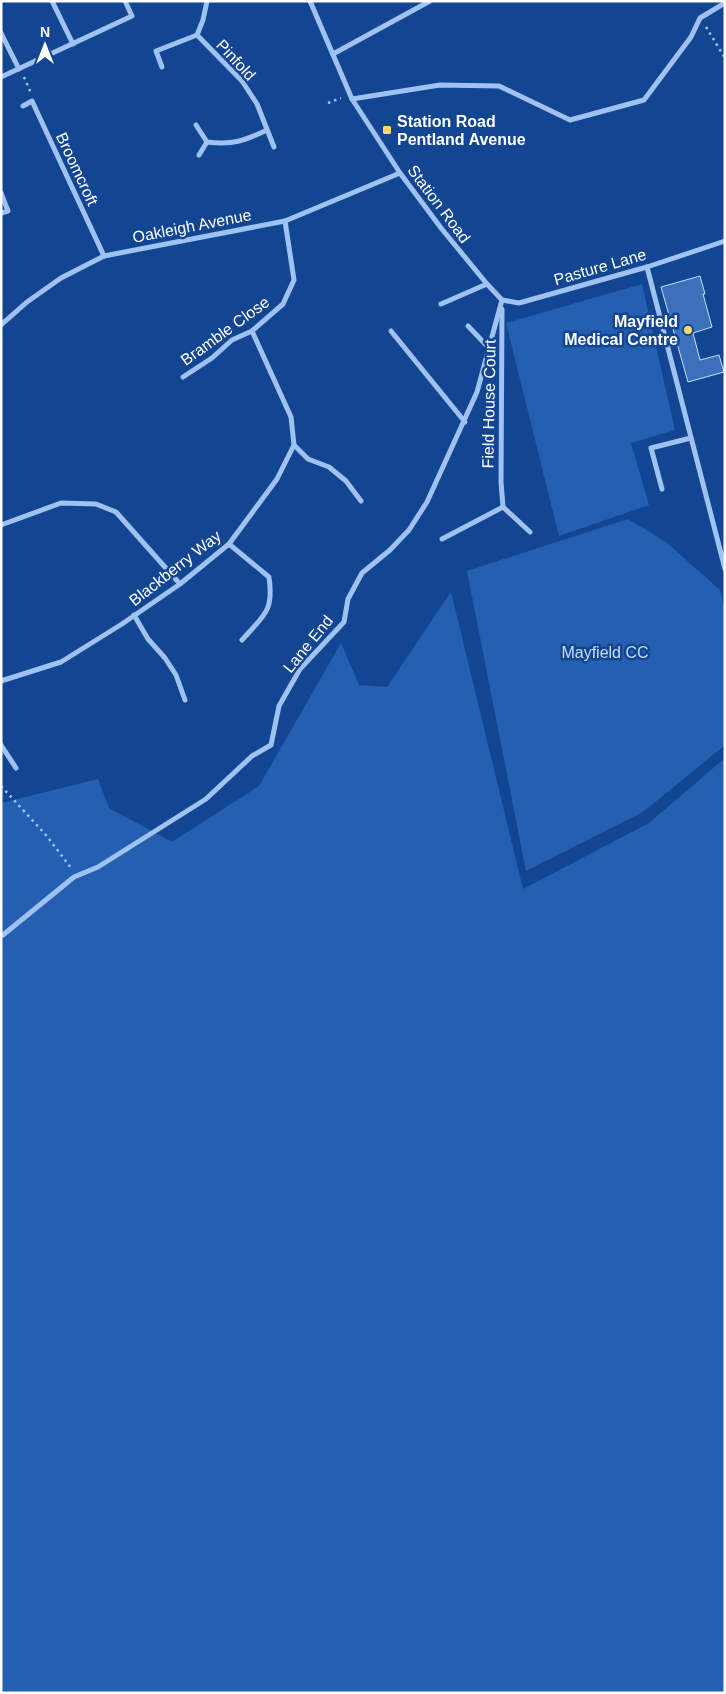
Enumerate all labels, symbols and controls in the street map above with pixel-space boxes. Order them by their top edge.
north arrow [20,20,70,70]
text: N [40,24,50,40]
street label: Pinfold [213,36,259,84]
place label: Station Road Pentland Avenue [397,113,526,148]
marker: Station Road Pentland Avenue [381,124,393,136]
street label: Broomcroft [53,130,101,209]
street label: Station Road [404,162,474,246]
street label: Oakleigh Avenue [131,206,253,246]
street label: Pasture Lane [552,246,648,288]
street label: Bramble Close [178,293,273,369]
place label: Mayfield Medical Centre [564,313,678,348]
marker: Mayfield Medical Centre [682,324,694,336]
street label: Field House Court [479,339,499,469]
street label: Blackberry Way [126,527,224,609]
street label: Lane End [280,612,336,676]
park label: Mayfield CC [561,644,649,661]

